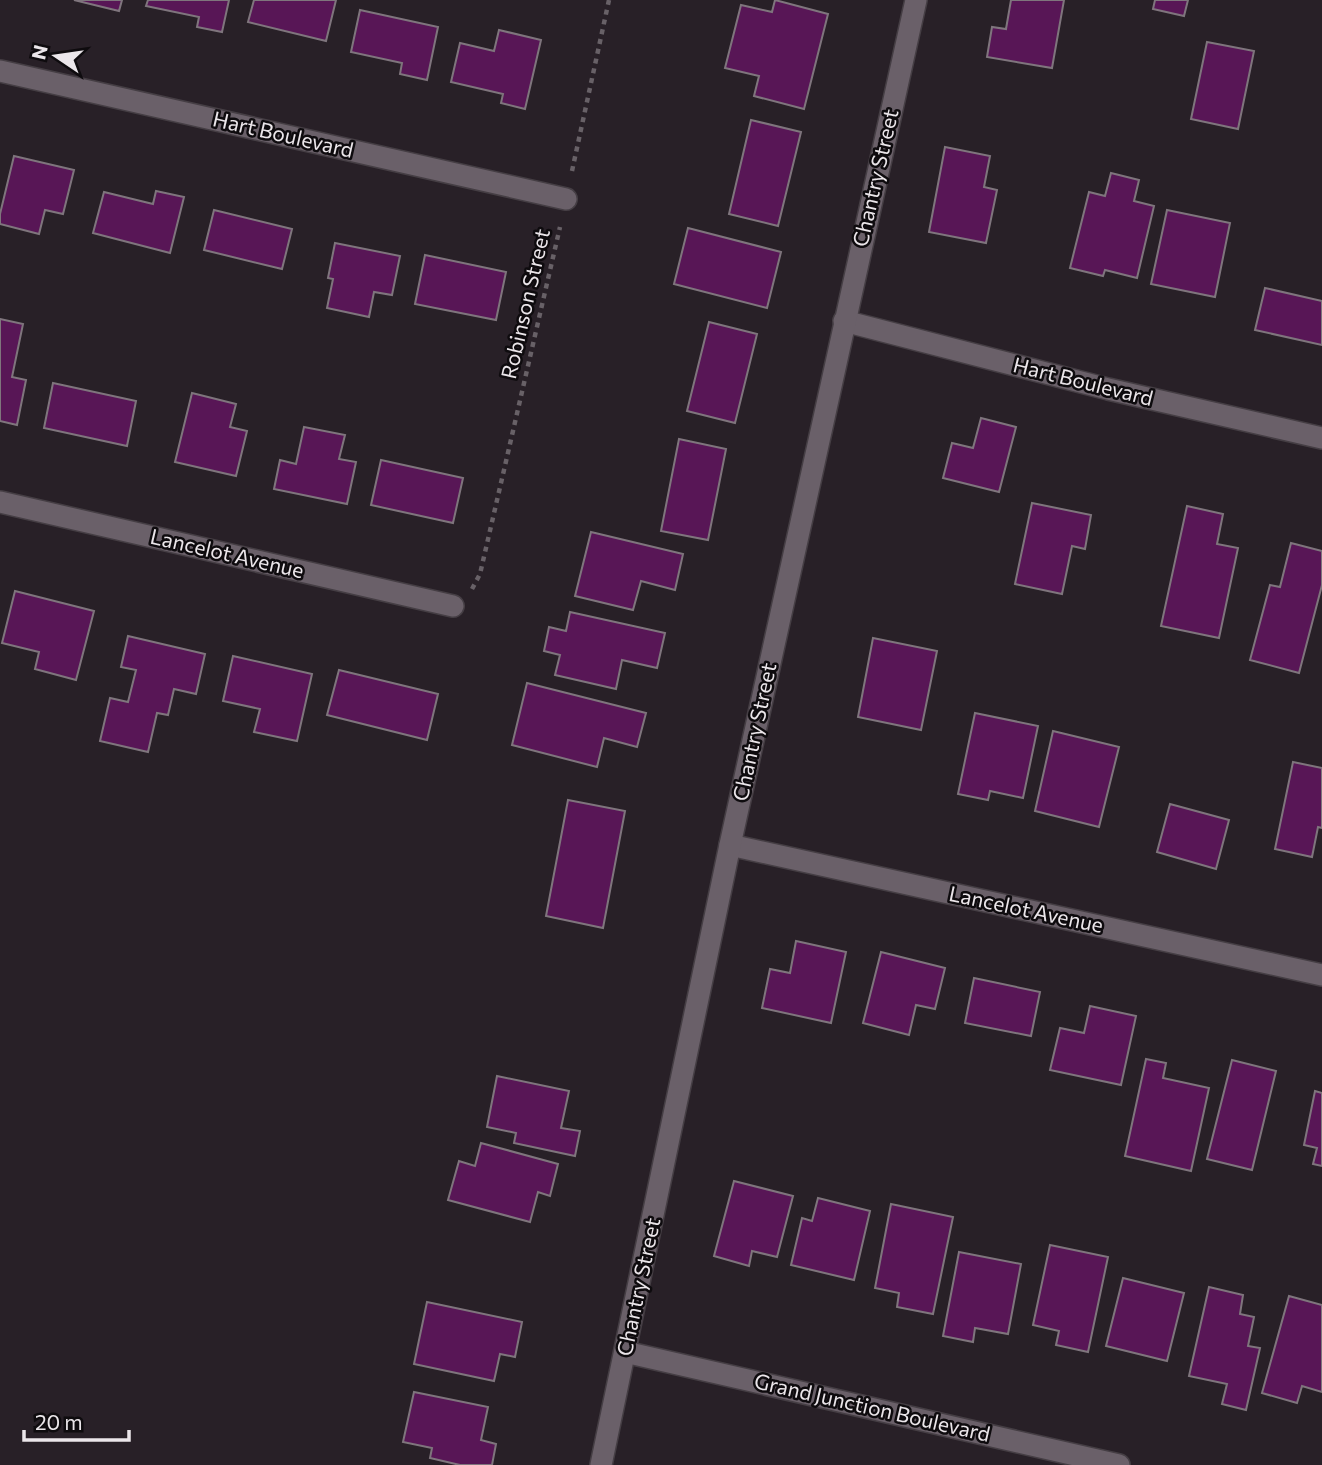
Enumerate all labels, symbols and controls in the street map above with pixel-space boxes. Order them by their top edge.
north arrow [21,21,91,91]
text: N [26,43,52,62]
street label: Hart Boulevard [211,105,356,162]
street label: Chantry Street [847,106,903,249]
street label: Robinson Street [495,226,554,381]
street label: Hart Boulevard [1011,351,1156,410]
street label: Lancelot Avenue [148,523,307,582]
street label: Chantry Street [727,660,780,803]
street label: Lancelot Avenue [947,880,1106,937]
street label: Chantry Street [611,1215,664,1358]
street label: Grand Junction Boulevard [752,1367,993,1446]
scale bar [24,1398,130,1442]
text: 20 m [35,1409,83,1434]

